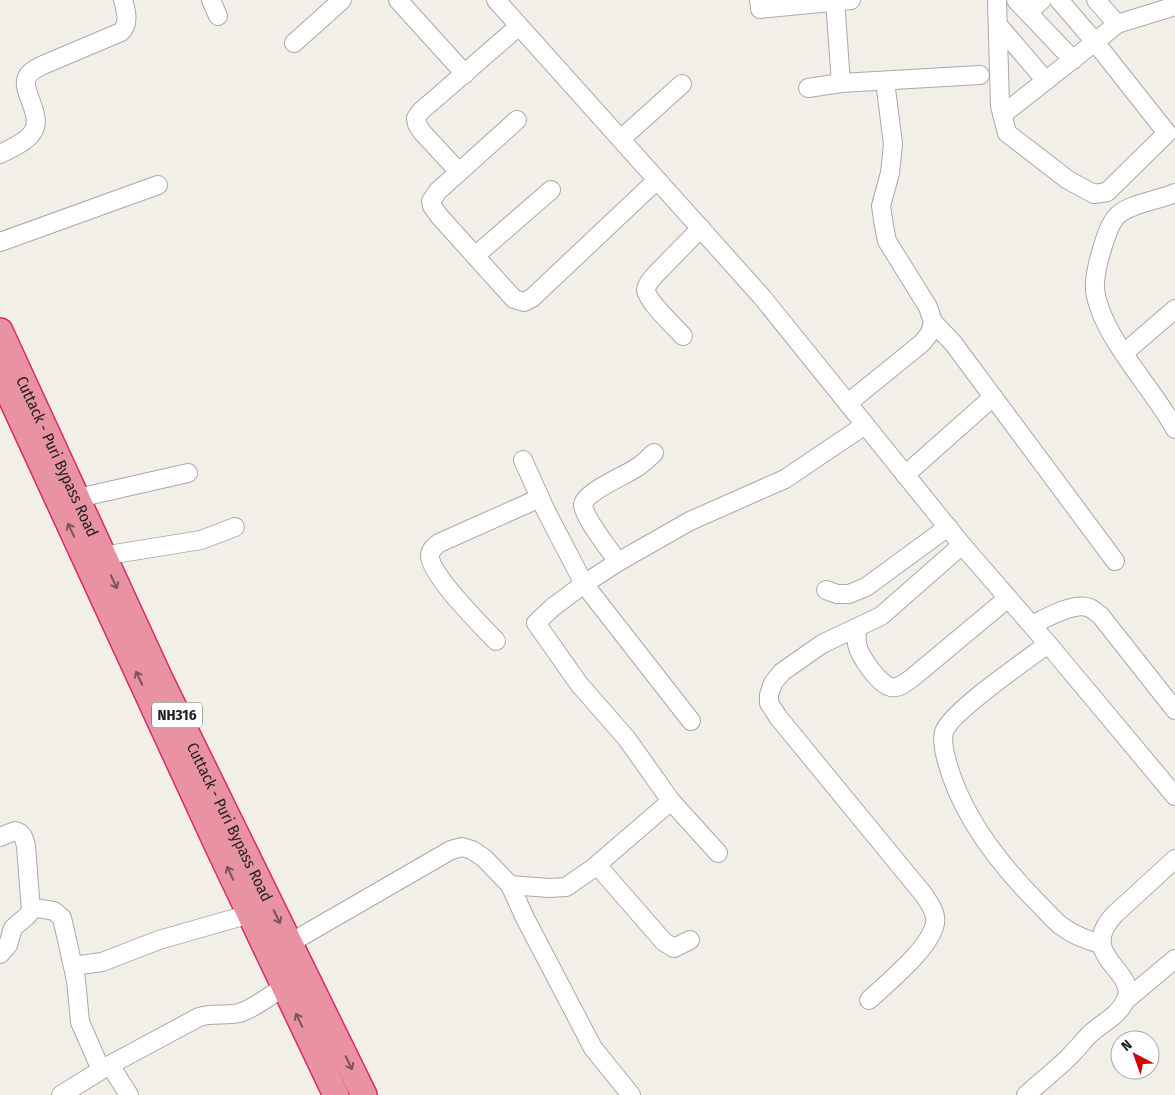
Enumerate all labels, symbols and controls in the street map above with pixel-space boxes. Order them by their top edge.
street label: Cuttack - Puri Bypass Road [12,373,102,540]
one-way arrow [66,523,75,538]
one-way arrow [110,574,120,589]
one-way arrow [134,671,144,686]
road number: NH316 [152,702,202,728]
street label: Cuttack - Puri Bypass Road [183,739,276,904]
one-way arrow [225,866,234,881]
one-way arrow [273,909,282,924]
one-way arrow [294,1013,304,1028]
north arrow [1110,1030,1160,1080]
text: N [1118,1036,1136,1055]
one-way arrow [345,1055,354,1070]

